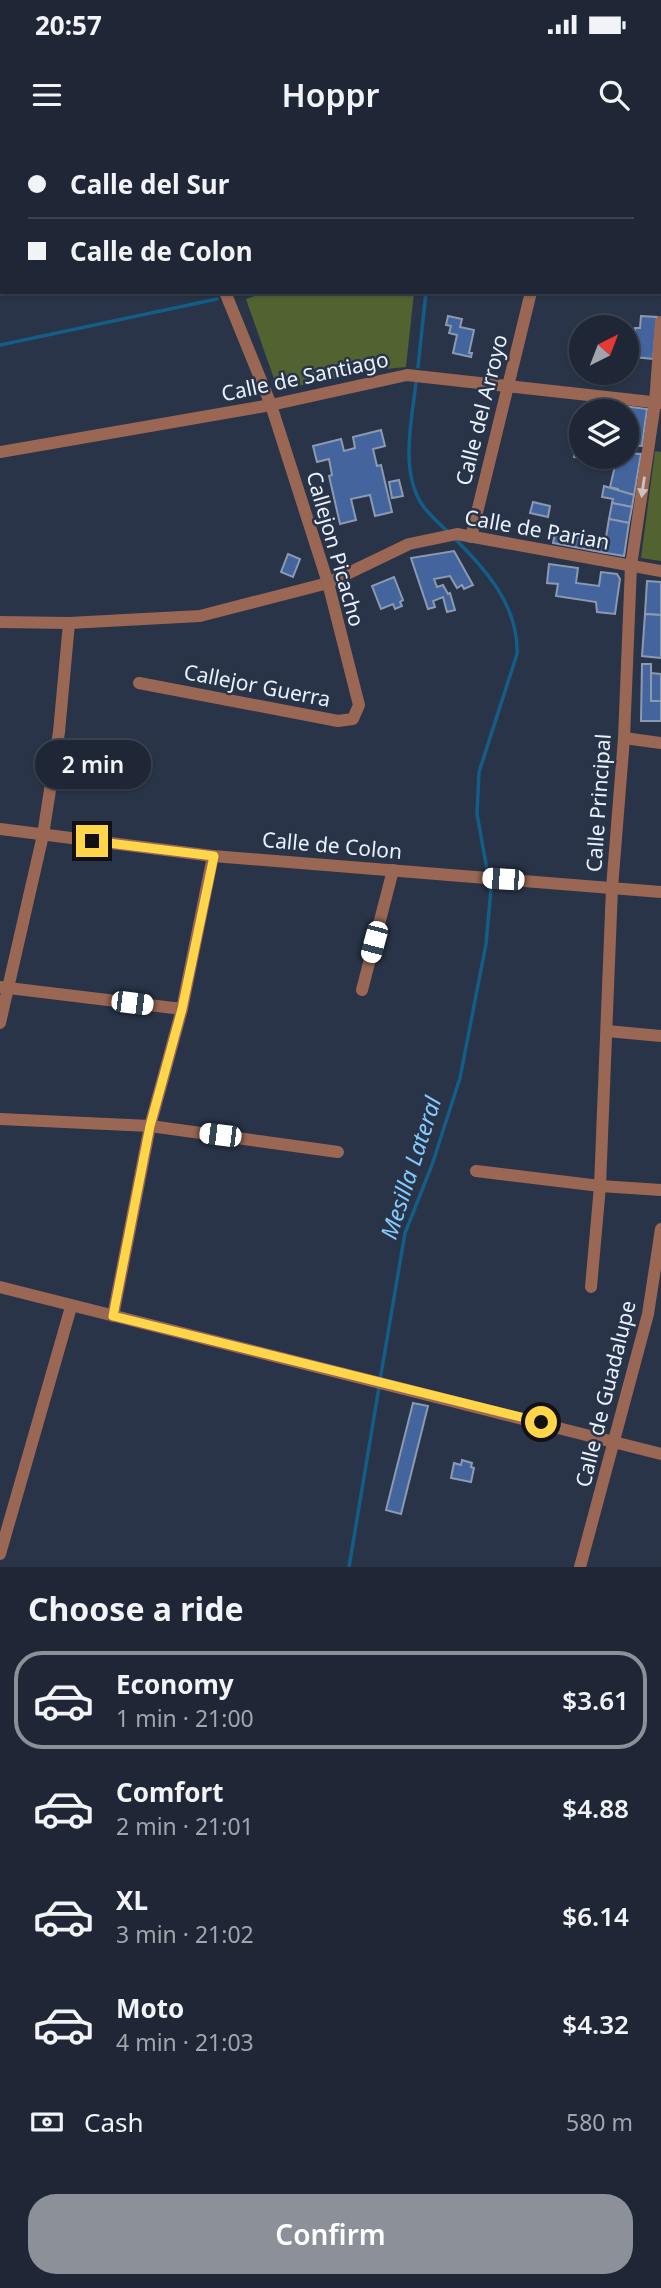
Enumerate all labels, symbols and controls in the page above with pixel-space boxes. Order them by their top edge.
text: 20:57 [35,7,102,43]
text: Hoppr [282,73,379,116]
icon: menu [28,76,66,114]
icon: search [595,76,633,114]
text: Calle del Sur [70,166,229,202]
text: Calle de Colon [70,233,253,269]
north arrow [569,315,639,385]
map controls [569,315,639,469]
street label: Calle del Arroyo [449,331,513,488]
street label: Calle de Santiago [219,345,391,407]
button: layers [569,399,639,469]
street label: Callejon Picacho [300,468,371,630]
one-way arrow [637,476,648,498]
street label: Calle de Parian [462,502,612,556]
street label: Callejor Guerra [181,657,333,713]
street label: Calle Principal [579,733,617,873]
callout: 2 min [34,740,150,788]
text: 2 min [62,748,124,780]
route end [76,825,108,857]
street label: Calle de Colon [261,825,403,865]
car [482,867,525,891]
car [359,919,390,965]
car [110,990,155,1016]
water label: Mesilla Lateral [372,1091,449,1243]
car [198,1122,243,1148]
street label: Calle de Guadalupe [568,1298,642,1490]
route start [525,1406,557,1438]
text: Choose a ride [28,1587,244,1630]
text: Economy [116,1666,234,1702]
icon: car [32,1669,95,1732]
text: $3.61 [562,1682,629,1718]
text: 1 min · 21:00 [116,1702,254,1734]
text: Comfort [116,1774,224,1810]
icon: car [32,1777,95,1840]
text: $4.88 [562,1790,629,1826]
text: 2 min · 21:01 [116,1810,254,1842]
text: XL [116,1882,148,1918]
icon: car [32,1885,95,1948]
text: $6.14 [562,1898,629,1934]
text: 3 min · 21:02 [116,1918,254,1950]
text: Moto [116,1990,184,2026]
icon: car [32,1993,95,2056]
text: $4.32 [562,2006,629,2042]
text: 4 min · 21:03 [116,2026,254,2058]
icon: cash [28,2103,66,2141]
text: Cash [84,2104,144,2140]
text: 580 m [566,2106,633,2138]
button: Confirm [28,2194,633,2274]

